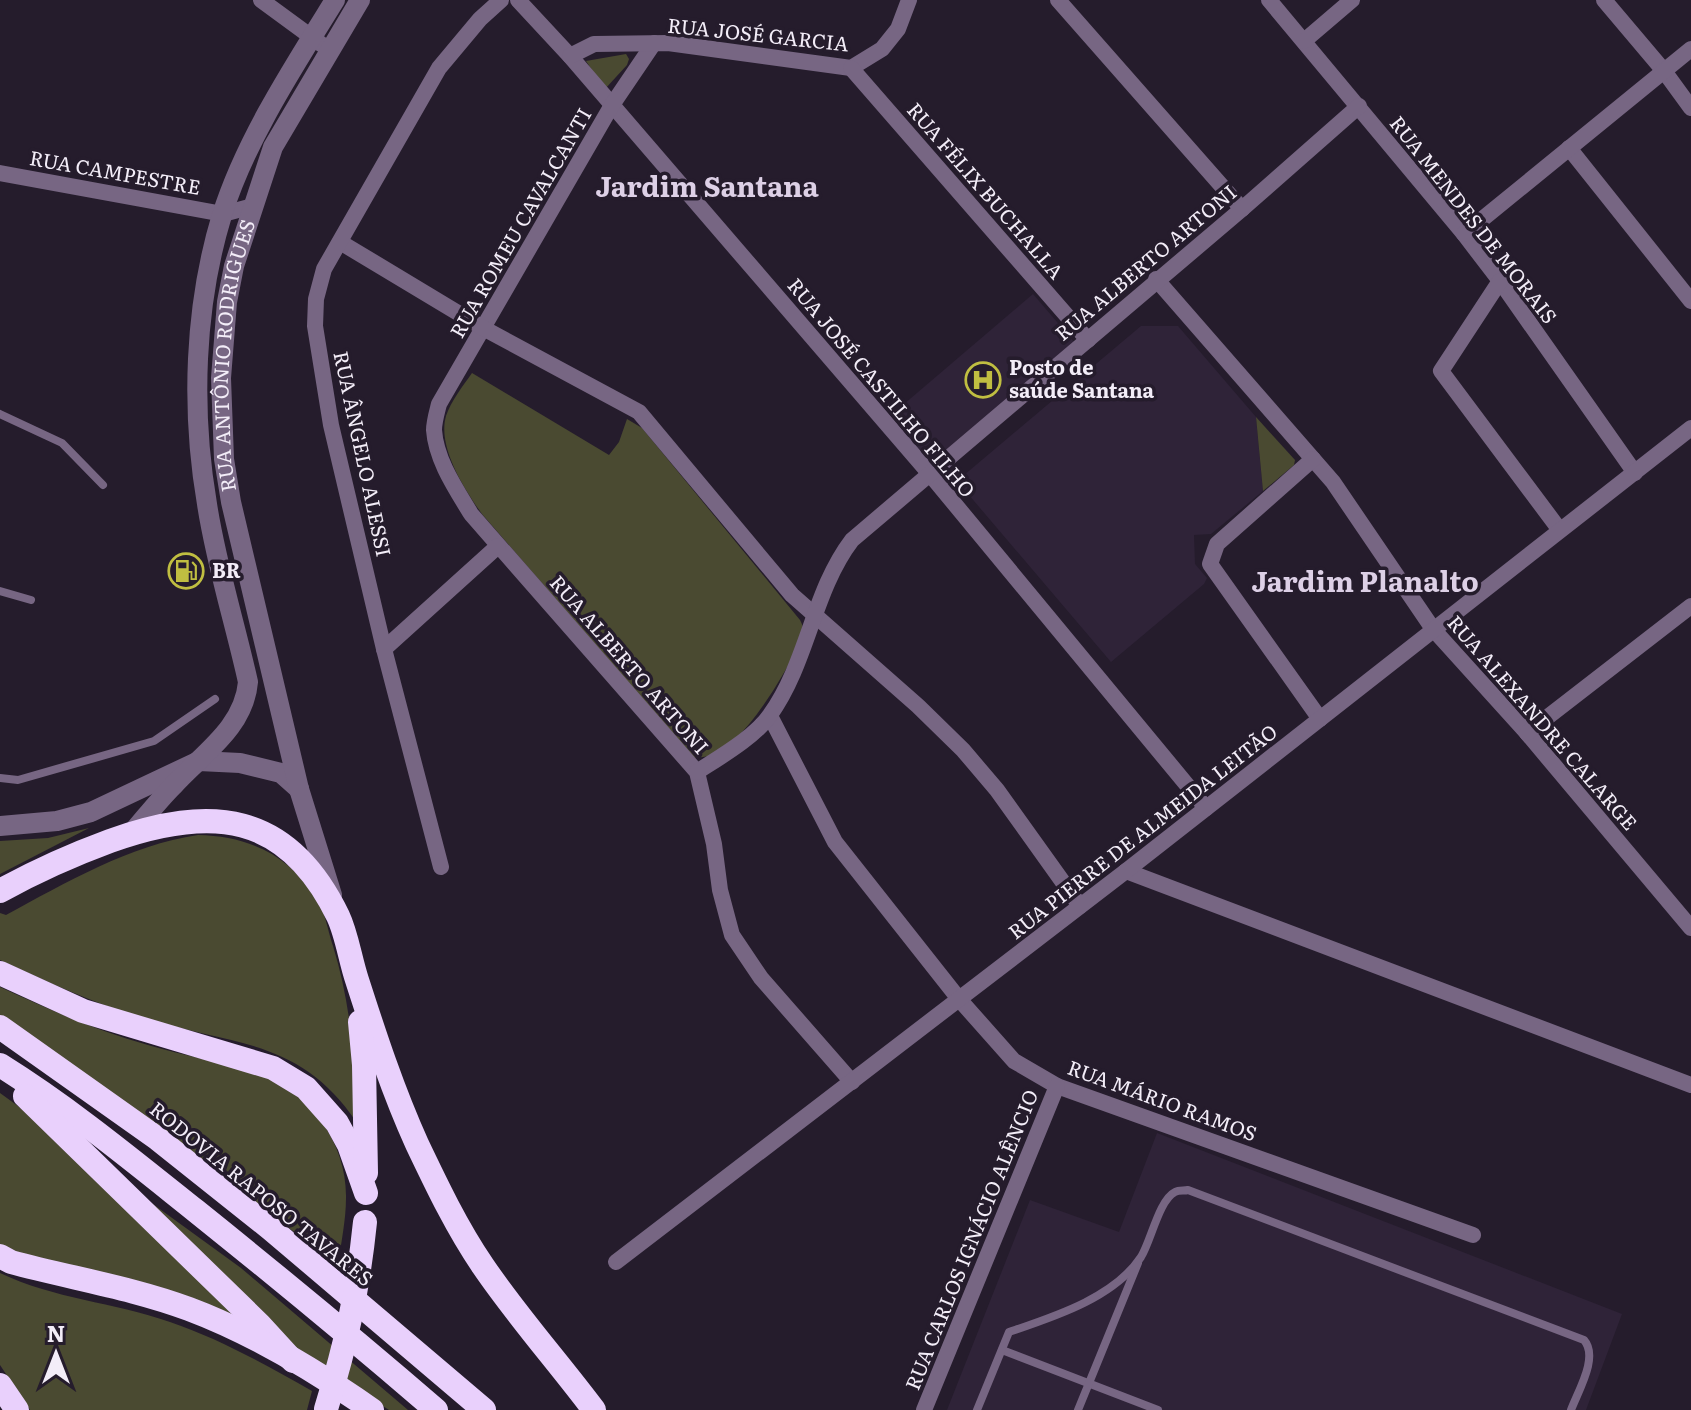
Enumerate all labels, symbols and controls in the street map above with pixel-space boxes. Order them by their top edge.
street label: RUA JOSÉ GARCIA [666,9,851,57]
street label: RUA FÉLIX BUCHALLA [901,95,1072,285]
street label: RUA ROMEU CAVALCANTI [441,101,598,343]
street label: RUA MENDES DE MORAIS [1384,108,1565,329]
street label: RUA CAMPESTRE [27,141,203,201]
district label: Jardim Santana [595,164,819,206]
street label: RUA ALBERTO ARTONI [1047,176,1242,347]
street label: RUA ANTÔNIO RODRIGUES [204,215,261,494]
street label: RUA JOSÉ CASTILHO FILHO [782,270,984,503]
street label: RUA ÂNGELO ALESSI [327,348,400,559]
place label: Posto de saúde Santana [1009,351,1155,404]
hospital icon: Posto de saúde Santana [964,361,1002,399]
fuel station icon: BR [167,552,205,590]
place label: BR [212,554,241,584]
district label: Jardim Planalto [1251,559,1479,601]
street label: RUA ALBERTO ARTONI [544,567,717,760]
street label: RUA ALEXANDRE CALARGE [1442,608,1645,836]
street label: RUA PIERRE DE ALMEIDA LEITÃO [1001,716,1283,945]
street label: RUA MÁRIO RAMOS [1064,1051,1261,1147]
street label: RUA CARLOS IGNÁCIO ALÊNCIO [896,1084,1044,1394]
street label: RODOVIA RAPOSO TAVARES [144,1093,380,1292]
north arrow [16,1314,96,1394]
text: N [47,1316,65,1349]

